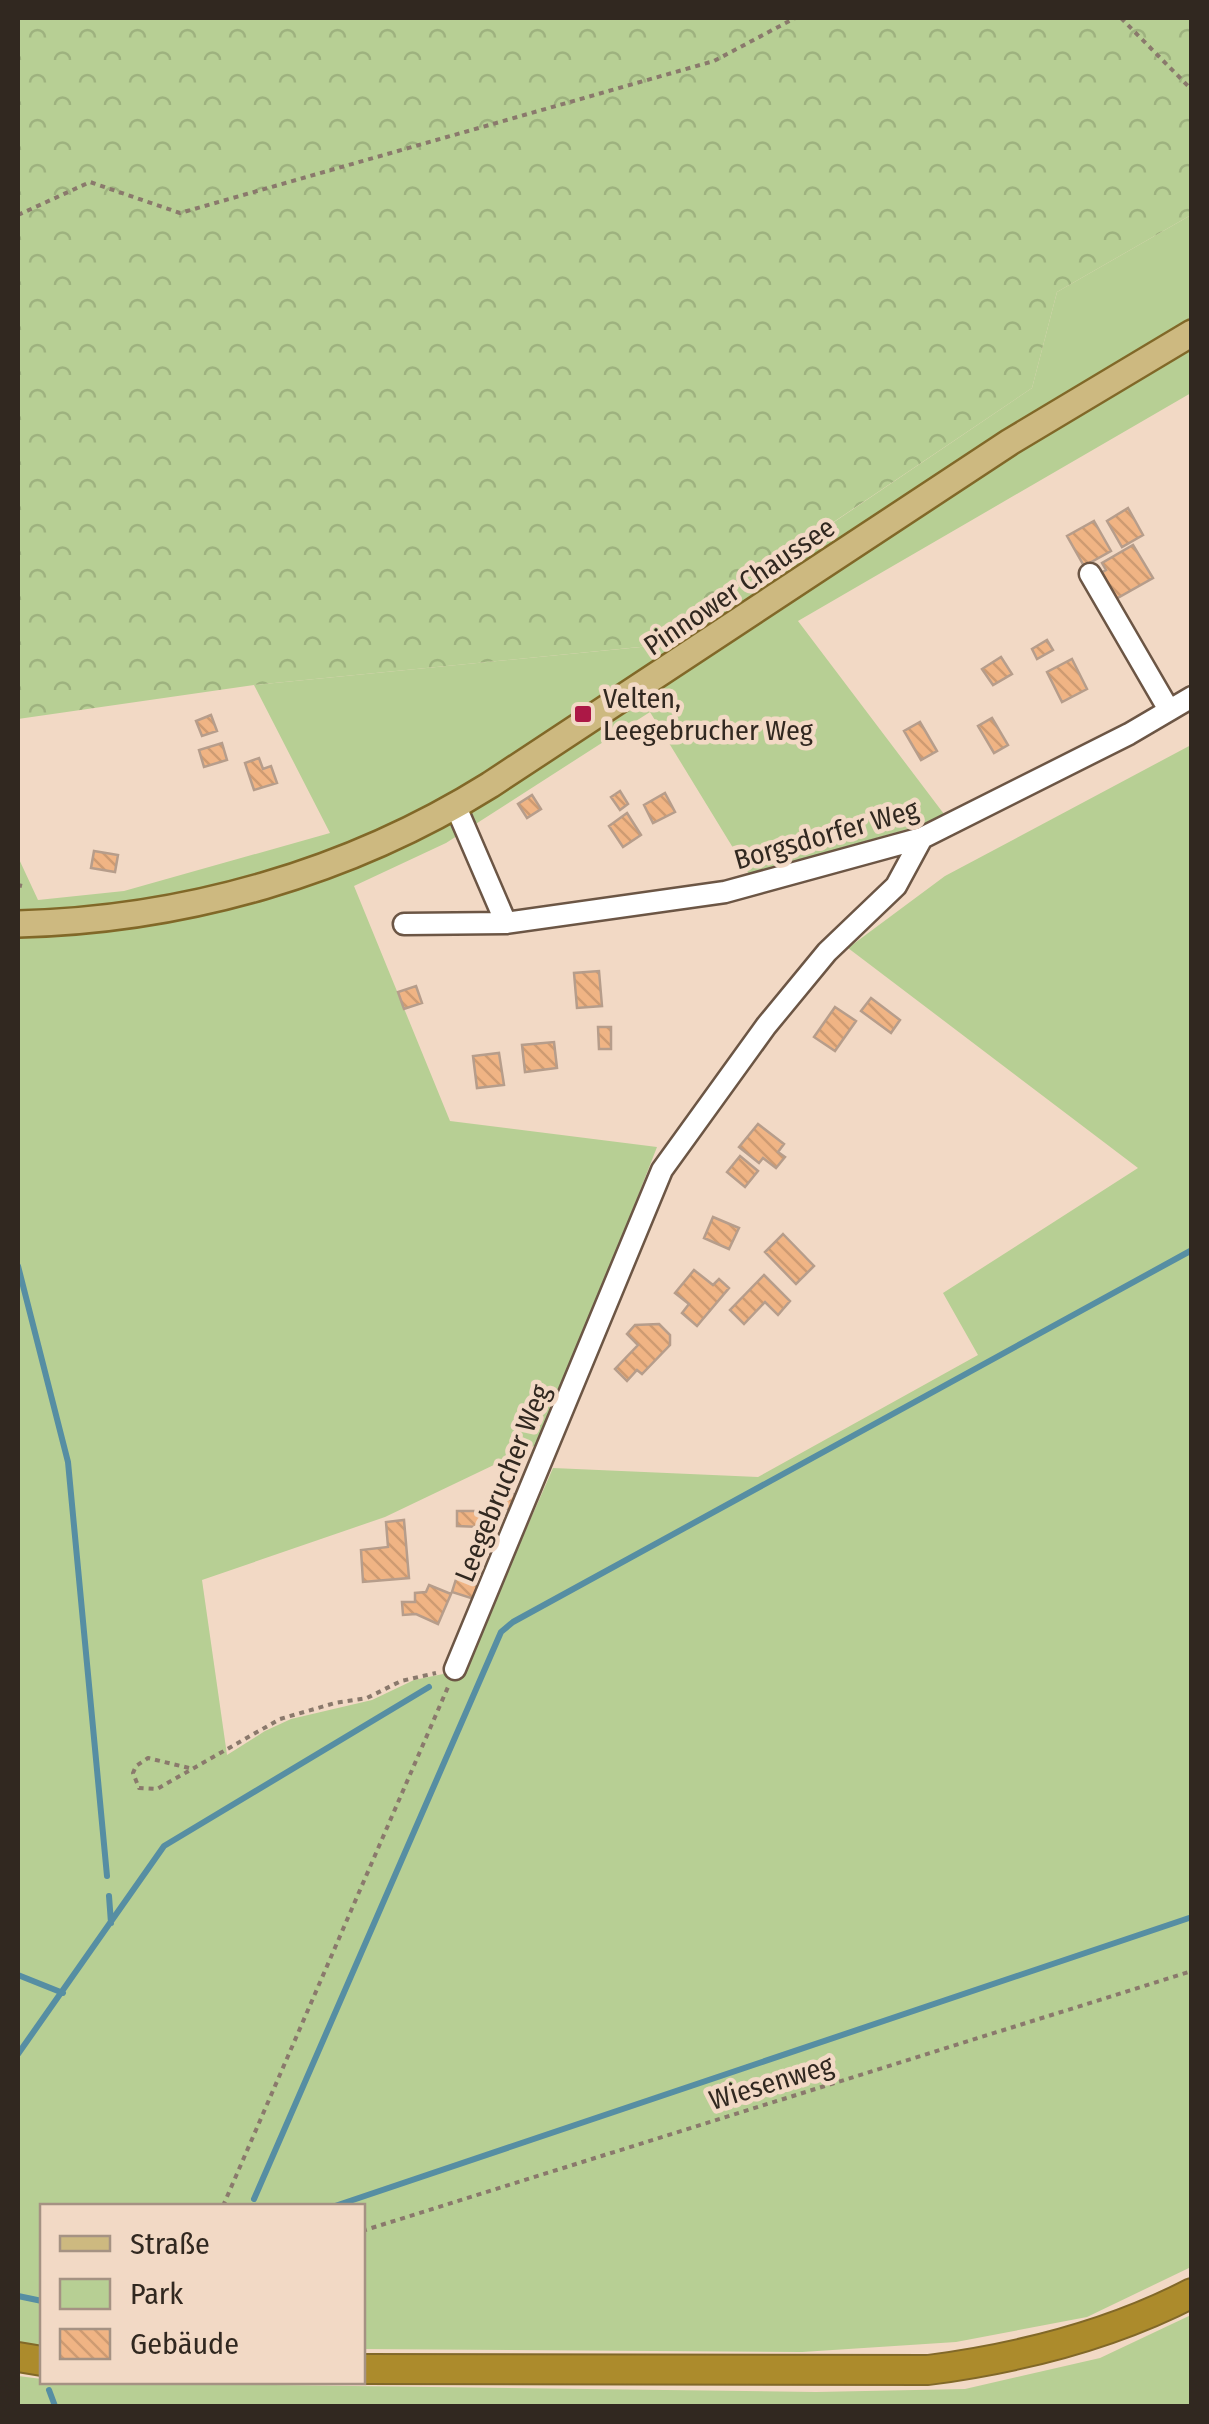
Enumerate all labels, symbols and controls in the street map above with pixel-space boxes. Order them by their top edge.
street label: Pinnower Chaussee [638,510,841,662]
place label: Velten, Leegebrucher Weg [603,682,814,747]
marker: Velten, Leegebrucher Weg [572,703,594,725]
street label: Borgsdorfer Weg [730,792,923,877]
street label: Leegebrucher Weg [448,1379,557,1587]
street label: Wiesenweg [705,2048,838,2117]
legend [40,2204,365,2384]
text: Straße [130,2226,210,2262]
text: Park [130,2276,183,2312]
text: Gebäude [130,2326,239,2362]

